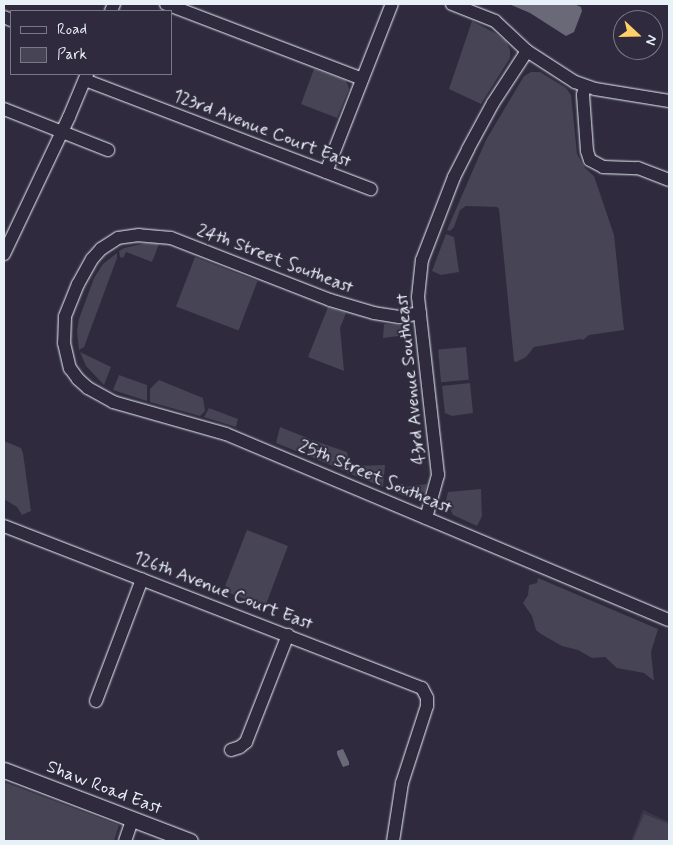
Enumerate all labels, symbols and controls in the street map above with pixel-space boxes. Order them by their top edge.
legend [10,10,172,75]
north arrow [613,10,663,60]
text: Road [57,20,87,40]
text: N [641,32,661,48]
text: Park [57,45,87,65]
street label: 123rd Avenue Court East [171,85,353,173]
street label: 24th Street Southeast [194,219,356,299]
street label: 43rd Avenue Southeast [391,293,431,465]
street label: 25th Street Southeast [295,435,455,519]
street label: 126th Avenue Court East [132,547,314,635]
street label: Shaw Road East [44,756,164,820]

